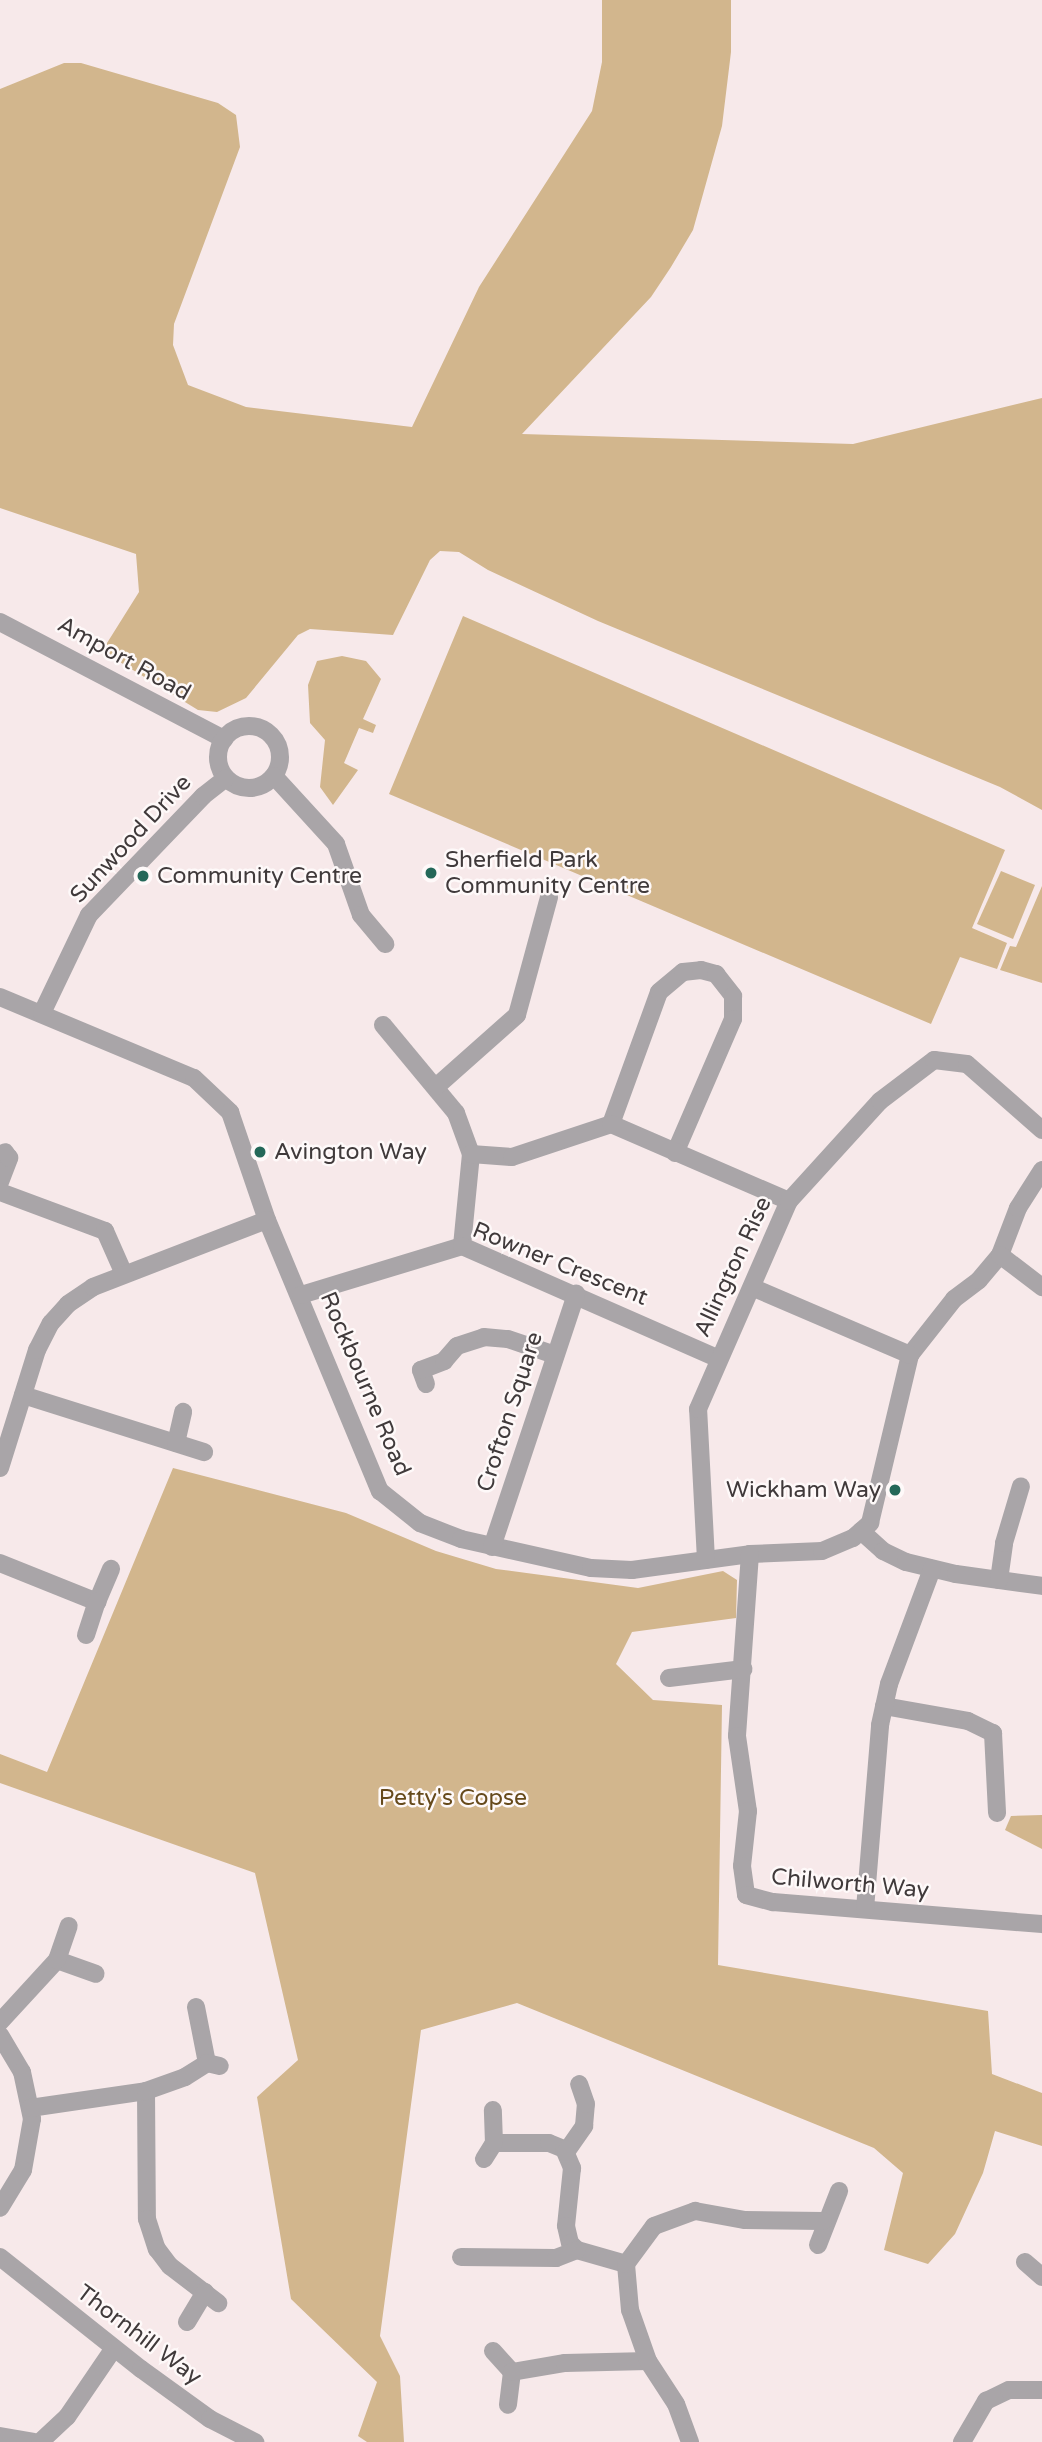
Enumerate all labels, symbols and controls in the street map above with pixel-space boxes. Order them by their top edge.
street label: Amport Road [53,611,195,707]
street label: Sunwood Drive [65,769,197,909]
place label: Sherfield Park Community Centre [445,846,650,900]
place label: Community Centre [157,862,362,890]
marker: Sherfield Park Community Centre [423,865,439,881]
marker: Community Centre [135,868,151,884]
place label: Avington Way [274,1138,427,1166]
marker: Avington Way [252,1144,268,1160]
street label: Allington Rise [688,1193,778,1341]
street label: Rowner Crescent [468,1216,652,1312]
street label: Rockbourne Road [314,1288,416,1480]
street label: Crofton Square [471,1329,549,1495]
place label: Wickham Way [726,1476,881,1504]
marker: Wickham Way [887,1482,903,1498]
park label: Petty's Copse [379,1784,527,1812]
street label: Chilworth Way [770,1863,930,1905]
street label: Thornhill Way [71,2279,207,2391]

